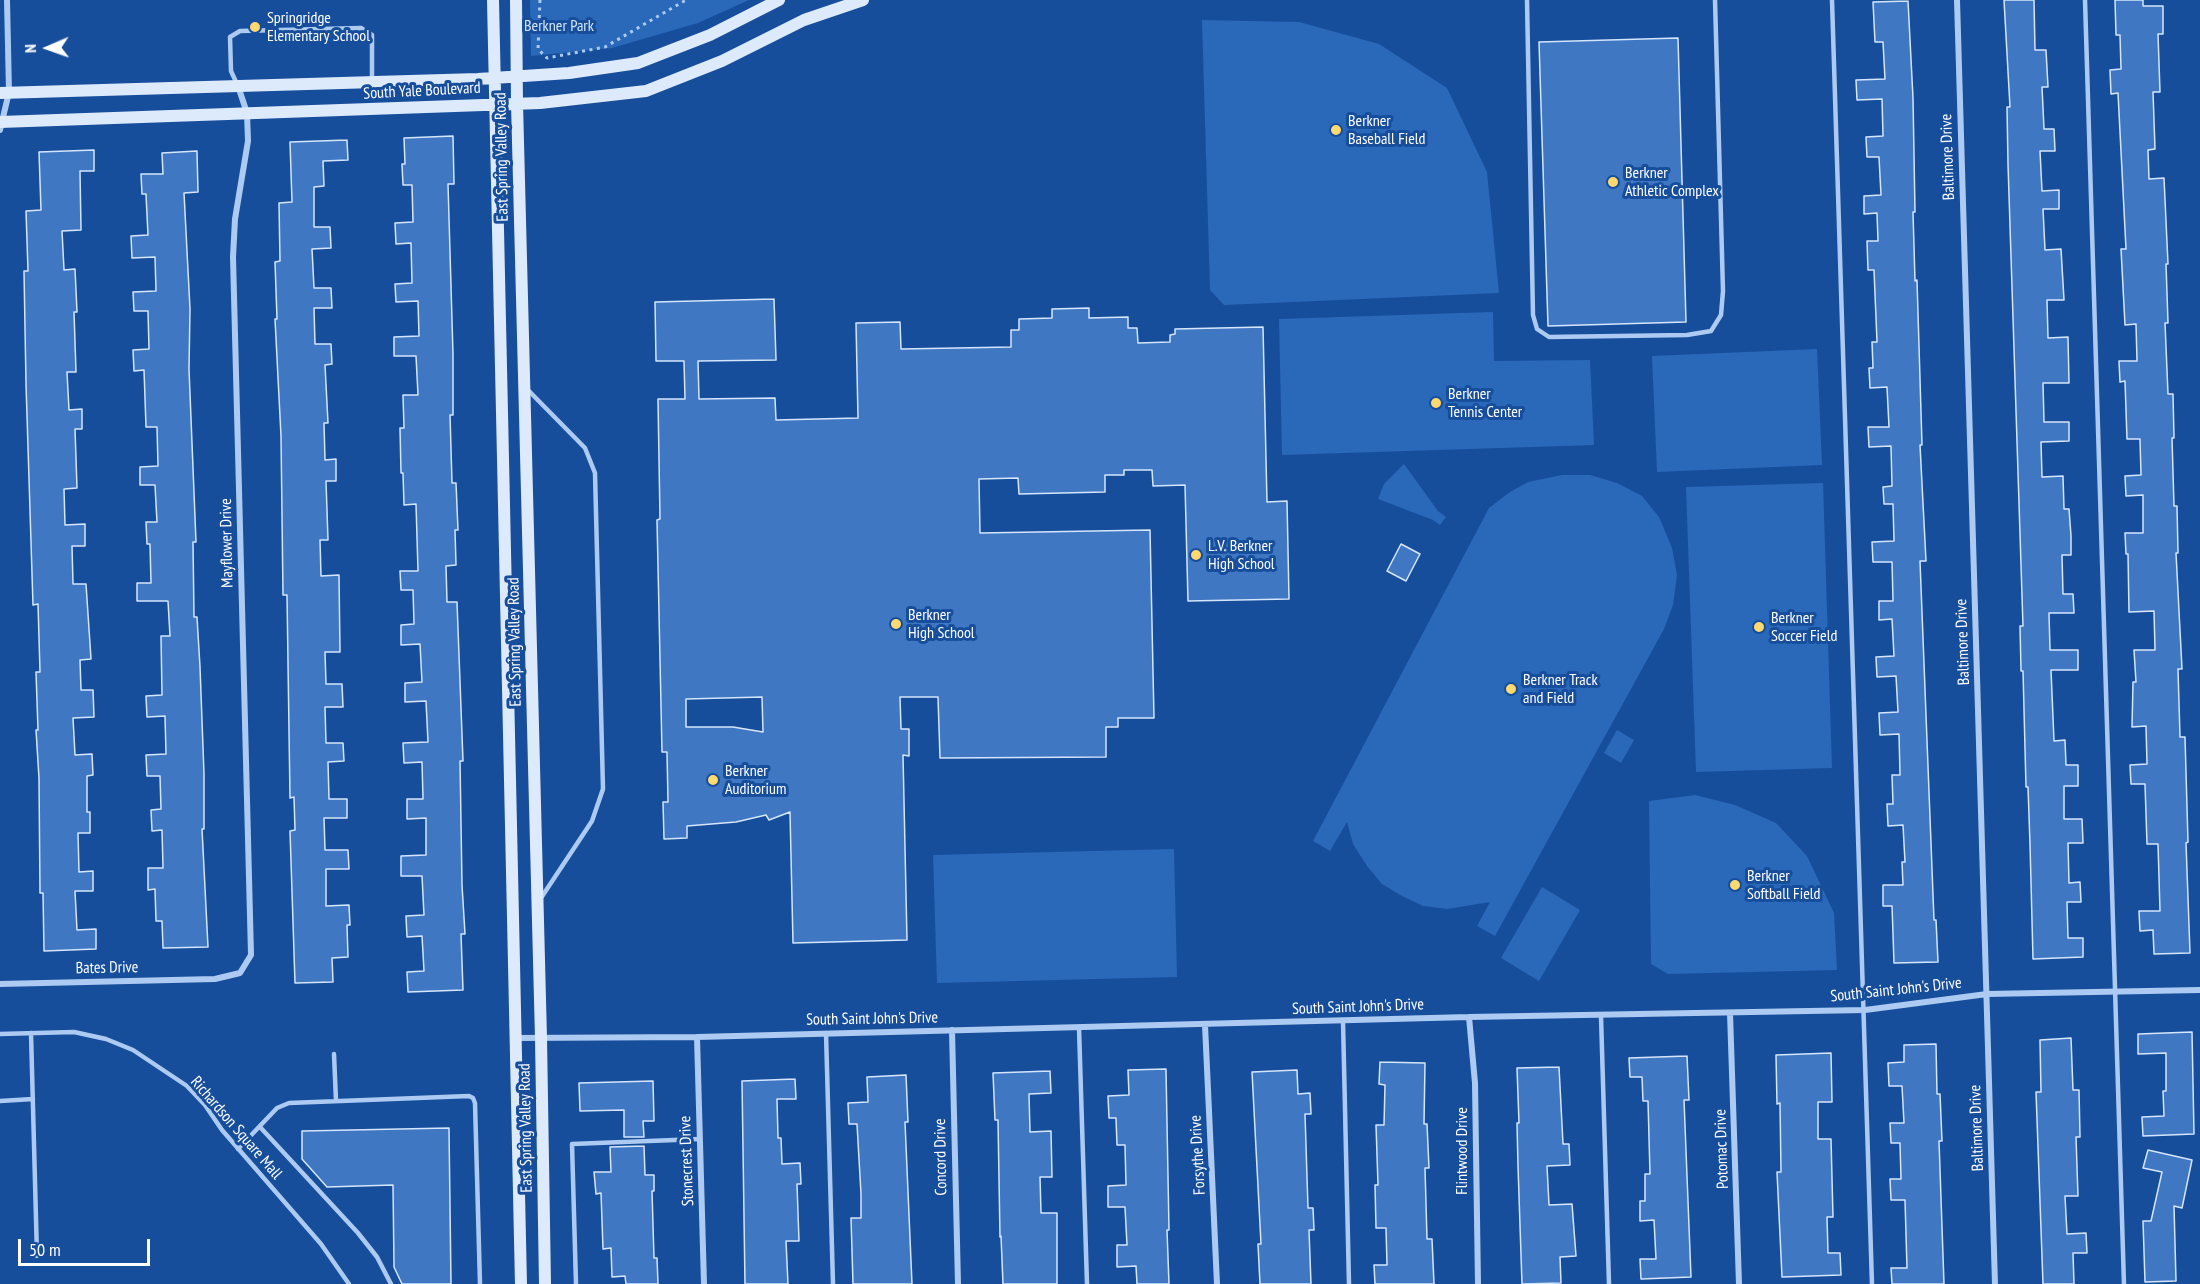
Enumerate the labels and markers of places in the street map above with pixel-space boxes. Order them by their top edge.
place label: Springridge Elementary School [267,8,370,46]
marker: Springridge Elementary School [248,20,262,34]
place label: Berkner Baseball Field [1348,111,1425,149]
marker: Berkner Baseball Field [1329,123,1343,137]
place label: Berkner Athletic Complex [1625,163,1719,201]
marker: Berkner Athletic Complex [1606,175,1620,189]
place label: Berkner Tennis Center [1448,384,1522,422]
marker: Berkner Tennis Center [1429,396,1443,410]
place label: L.V. Berkner High School [1208,536,1275,574]
marker: L.V. Berkner High School [1189,548,1203,562]
place label: Berkner High School [908,605,975,643]
place label: Berkner Soccer Field [1771,608,1837,646]
marker: Berkner High School [889,617,903,631]
marker: Berkner Soccer Field [1752,620,1766,634]
place label: Berkner Track and Field [1523,670,1598,708]
marker: Berkner Track and Field [1504,682,1518,696]
place label: Berkner Auditorium [725,761,786,799]
marker: Berkner Auditorium [706,773,720,787]
place label: Berkner Softball Field [1747,866,1820,904]
marker: Berkner Softball Field [1728,878,1742,892]

